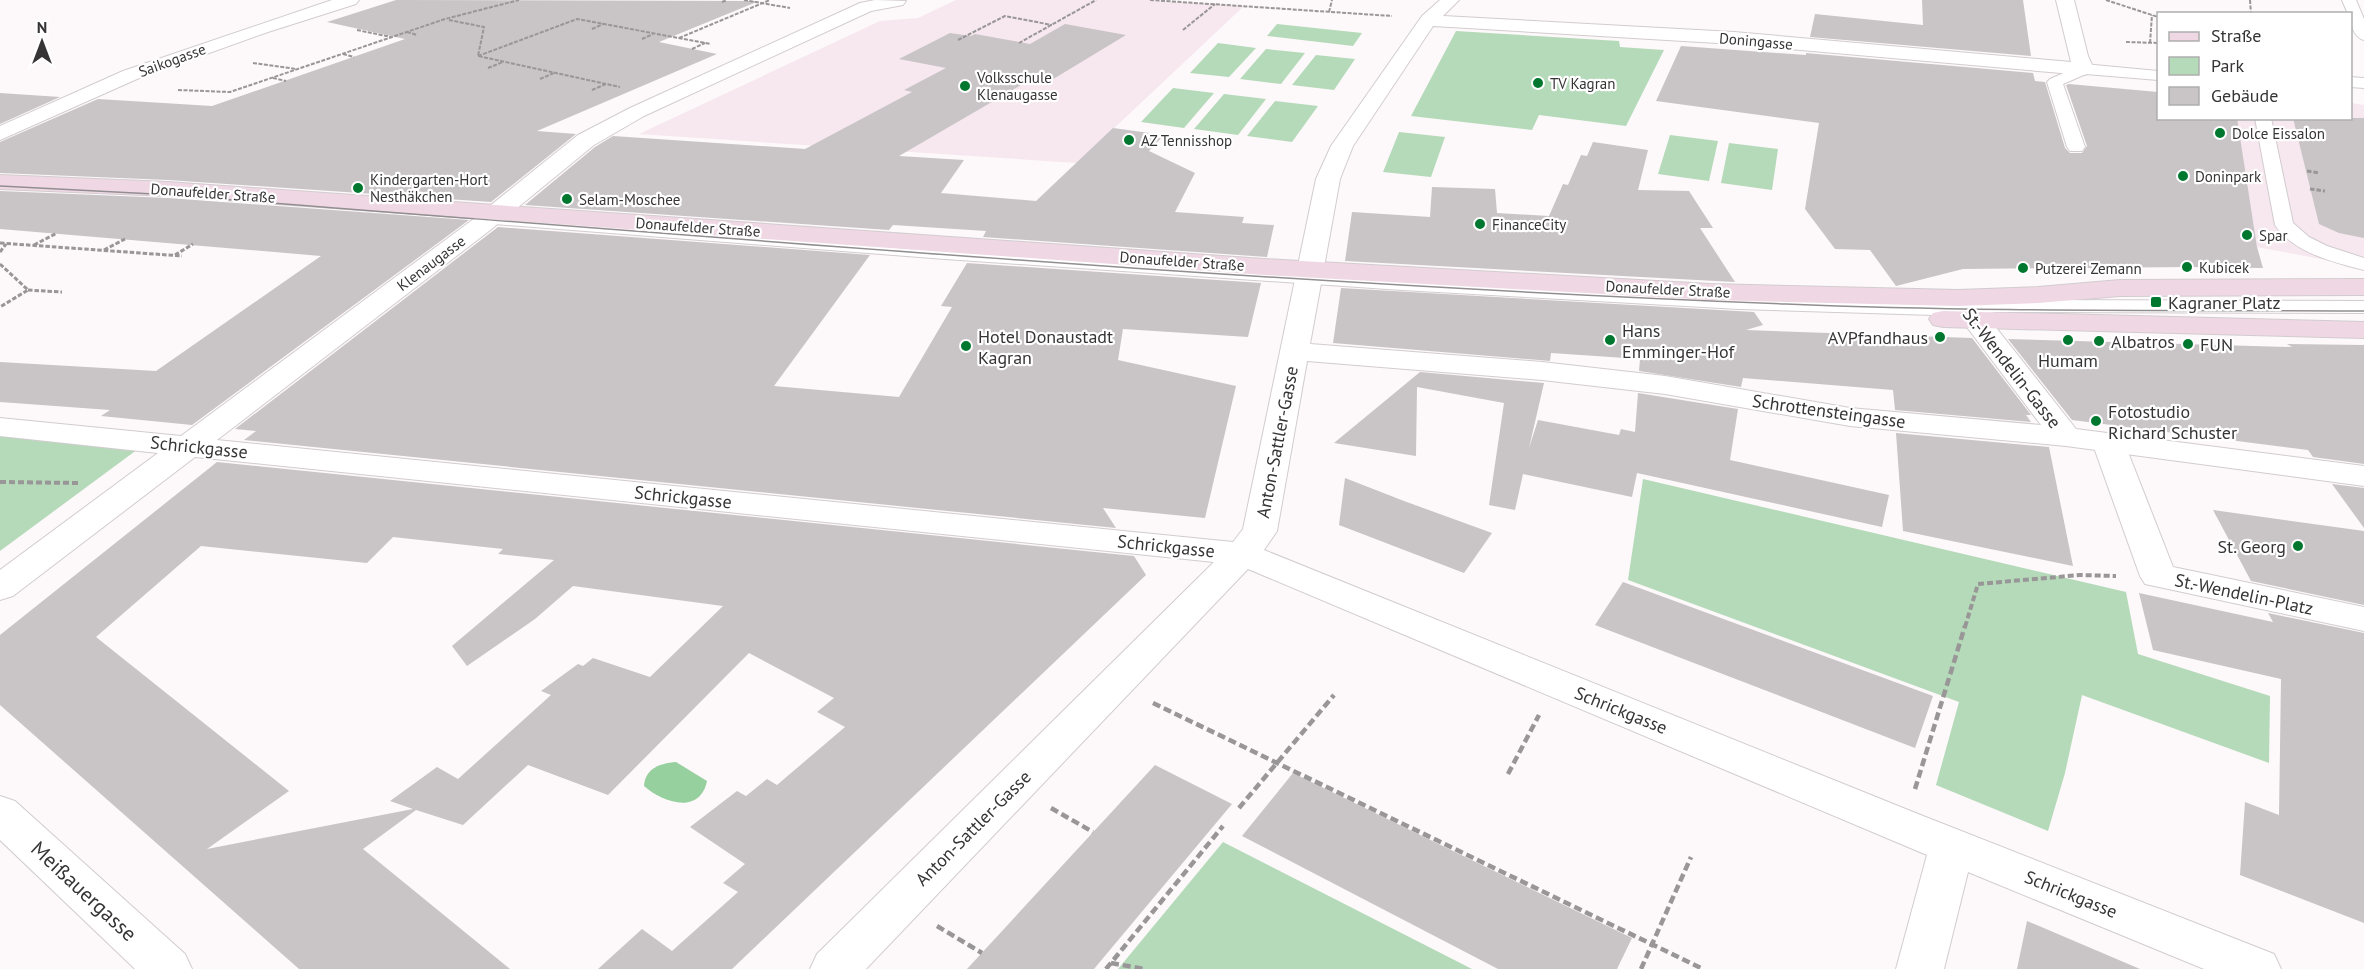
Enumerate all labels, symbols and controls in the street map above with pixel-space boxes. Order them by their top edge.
north arrow [12,12,72,72]
legend [2157,12,2352,120]
text: N [37,17,47,37]
text: Straße [2211,24,2262,47]
street label: Doningasse [1718,28,1794,54]
street label: Saikogasse [136,39,208,81]
text: Park [2211,54,2244,77]
place label: Volksschule Klenaugasse [976,68,1058,104]
place label: TV Kagran [1550,74,1615,93]
marker: TV Kagran [1531,76,1545,90]
marker: Volksschule Klenaugasse [958,79,972,93]
text: Gebäude [2211,84,2278,107]
place label: Dolce Eissalon [2232,124,2325,143]
marker: Dolce Eissalon [2213,126,2227,140]
place label: AZ Tennisshop [1141,131,1232,150]
marker: AZ Tennisshop [1122,133,1136,147]
place label: Doninpark [2195,167,2262,186]
marker: Doninpark [2176,169,2190,183]
place label: Kindergarten-Hort Nesthäkchen [370,170,488,206]
street label: Donaufelder Straße [150,179,276,207]
marker: Kindergarten-Hort Nesthäkchen [351,181,365,195]
place label: Selam-Moschee [579,190,680,209]
marker: Selam-Moschee [560,192,574,206]
street label: Donaufelder Straße [635,213,761,241]
place label: FinanceCity [1492,215,1566,234]
marker: FinanceCity [1473,217,1487,231]
place label: Spar [2259,226,2288,245]
marker: Spar [2240,228,2254,242]
street label: Klenaugasse [393,231,469,295]
street label: Donaufelder Straße [1119,247,1245,275]
place label: Kubicek [2199,258,2250,277]
place label: Putzerei Zemann [2035,259,2142,278]
marker: Kubicek [2180,260,2194,274]
marker: Putzerei Zemann [2016,261,2030,275]
street label: Donaufelder Straße [1605,276,1731,302]
place label: Kagraner Platz [2168,291,2280,314]
marker: Kagraner Platz [2149,295,2163,309]
street label: St.-Wendelin-Gasse [1958,303,2066,433]
place label: Hans Emminger-Hof [1622,319,1735,363]
place label: Hotel Donaustadt Kagran [978,325,1113,369]
place label: AVPfandhaus [1828,326,1928,349]
marker: AVPfandhaus [1933,330,1947,344]
place label: Albatros [2111,330,2175,353]
marker: Hans Emminger-Hof [1603,333,1617,347]
marker: Humam [2061,333,2075,347]
place label: FUN [2200,333,2233,356]
marker: Albatros [2092,334,2106,348]
marker: FUN [2181,337,2195,351]
marker: Hotel Donaustadt Kagran [959,339,973,353]
place label: Humam [2038,349,2098,372]
street label: Anton-Sattler-Gasse [1251,364,1303,520]
street label: Schrottensteingasse [1751,389,1907,433]
place label: Fotostudio Richard Schuster [2108,400,2237,444]
marker: Fotostudio Richard Schuster [2089,414,2103,428]
street label: Schrickgasse [149,430,249,464]
street label: Schrickgasse [633,480,733,514]
street label: Schrickgasse [1116,529,1216,563]
place label: St. Georg [2217,535,2286,558]
marker: St. Georg [2291,539,2305,553]
street label: St.-Wendelin-Platz [2173,568,2315,620]
street label: Schrickgasse [1571,681,1671,739]
street label: Anton-Sattler-Gasse [910,765,1036,891]
street label: Meißauergasse [25,835,143,947]
street label: Schrickgasse [2021,865,2121,923]

